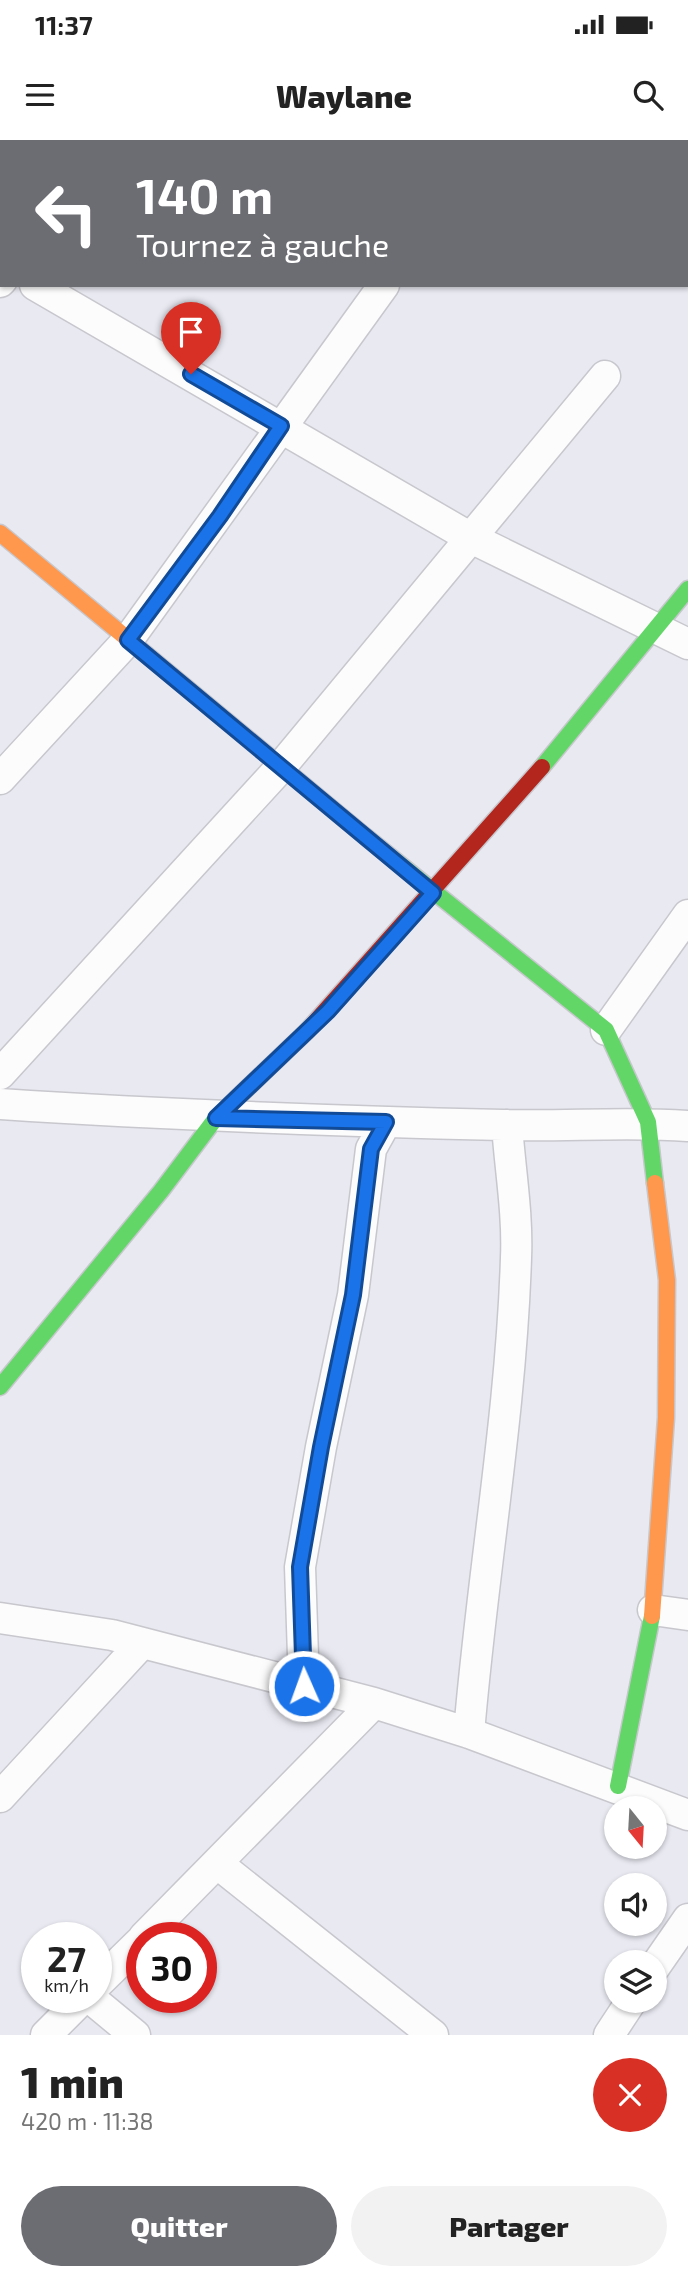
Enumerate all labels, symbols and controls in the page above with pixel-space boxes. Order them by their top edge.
text: 11:37 [35,9,93,40]
icon: menu [21,76,59,114]
text: Waylane [276,76,412,114]
icon: search [629,76,667,114]
text: 140 m [136,165,273,224]
icon: left [21,168,112,259]
text: Tournez à gauche [136,225,389,263]
pin [161,302,221,374]
icon: arrive [172,313,210,351]
position arrow [267,1649,341,1723]
north arrow [604,1796,667,1858]
map controls [604,1796,667,2013]
button: sound [604,1873,667,1936]
speed limit sign: 30 [126,1922,217,2013]
text: 27 [47,1937,86,1979]
button: layers [604,1950,667,2013]
text: km/h [44,1974,89,1996]
text: 1 min [21,2056,124,2106]
button: close [593,2058,667,2132]
text: 420 m · 11:38 [21,2107,153,2135]
button: Quitter [21,2186,337,2266]
button: Partager [351,2186,667,2266]

